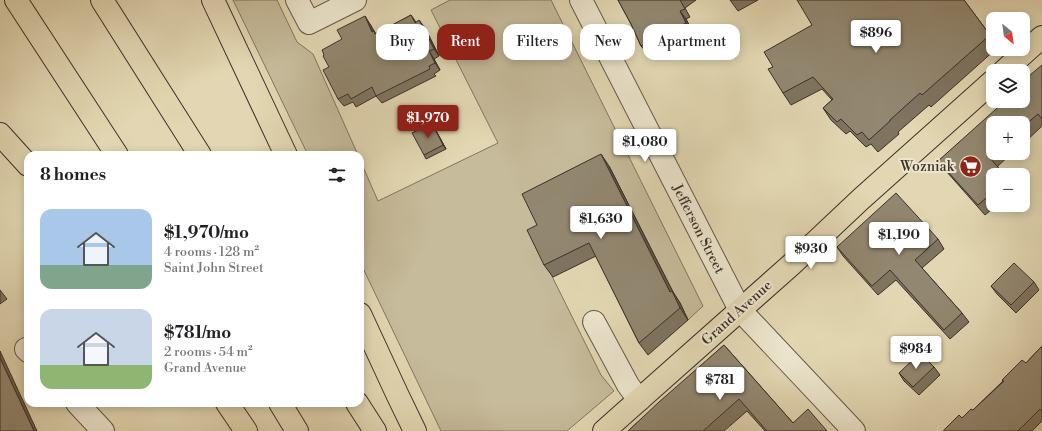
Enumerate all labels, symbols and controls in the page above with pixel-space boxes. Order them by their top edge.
north arrow [986,12,1030,56]
map controls [986,12,1030,212]
pin: $896 [852,20,900,54]
chip: Buy [376,24,429,60]
chip: Rent [437,24,495,60]
chip: Filters [503,24,572,60]
chip: New [580,24,635,60]
chip: Apartment [643,24,740,60]
text: $896 [860,25,892,41]
button: layers [986,64,1030,108]
pin: $1,970 [395,105,461,139]
text: $1,970 [406,110,450,126]
button: + [986,116,1030,160]
pin: $1,080 [612,129,678,163]
text: $1,080 [622,134,668,150]
supermarket icon: Wozniak [957,154,983,180]
place label: Wozniak [899,158,955,176]
text: 8 homes [40,164,106,186]
icon: filters [326,164,348,186]
button: − [986,168,1030,212]
street label: Jefferson Street [667,180,728,277]
pin: $1,630 [568,206,634,240]
text: $1,630 [579,211,623,227]
text: $1,970/mo [164,222,249,244]
pin: $1,190 [866,222,932,256]
icon: home [72,225,120,273]
text: $1,190 [878,227,920,243]
pin: $930 [787,236,835,270]
text: $930 [794,241,828,257]
text: 4 rooms · 128 m² [164,244,259,260]
text: Saint John Street [164,260,264,276]
street label: Grand Avenue [698,277,776,349]
text: $781/mo [164,322,231,344]
icon: home [72,325,120,373]
pin: $984 [892,336,940,370]
text: $984 [899,341,933,357]
text: 2 rooms · 54 m² [164,344,253,360]
text: Grand Avenue [164,360,246,376]
pin: $781 [696,367,744,401]
text: $781 [705,372,735,388]

